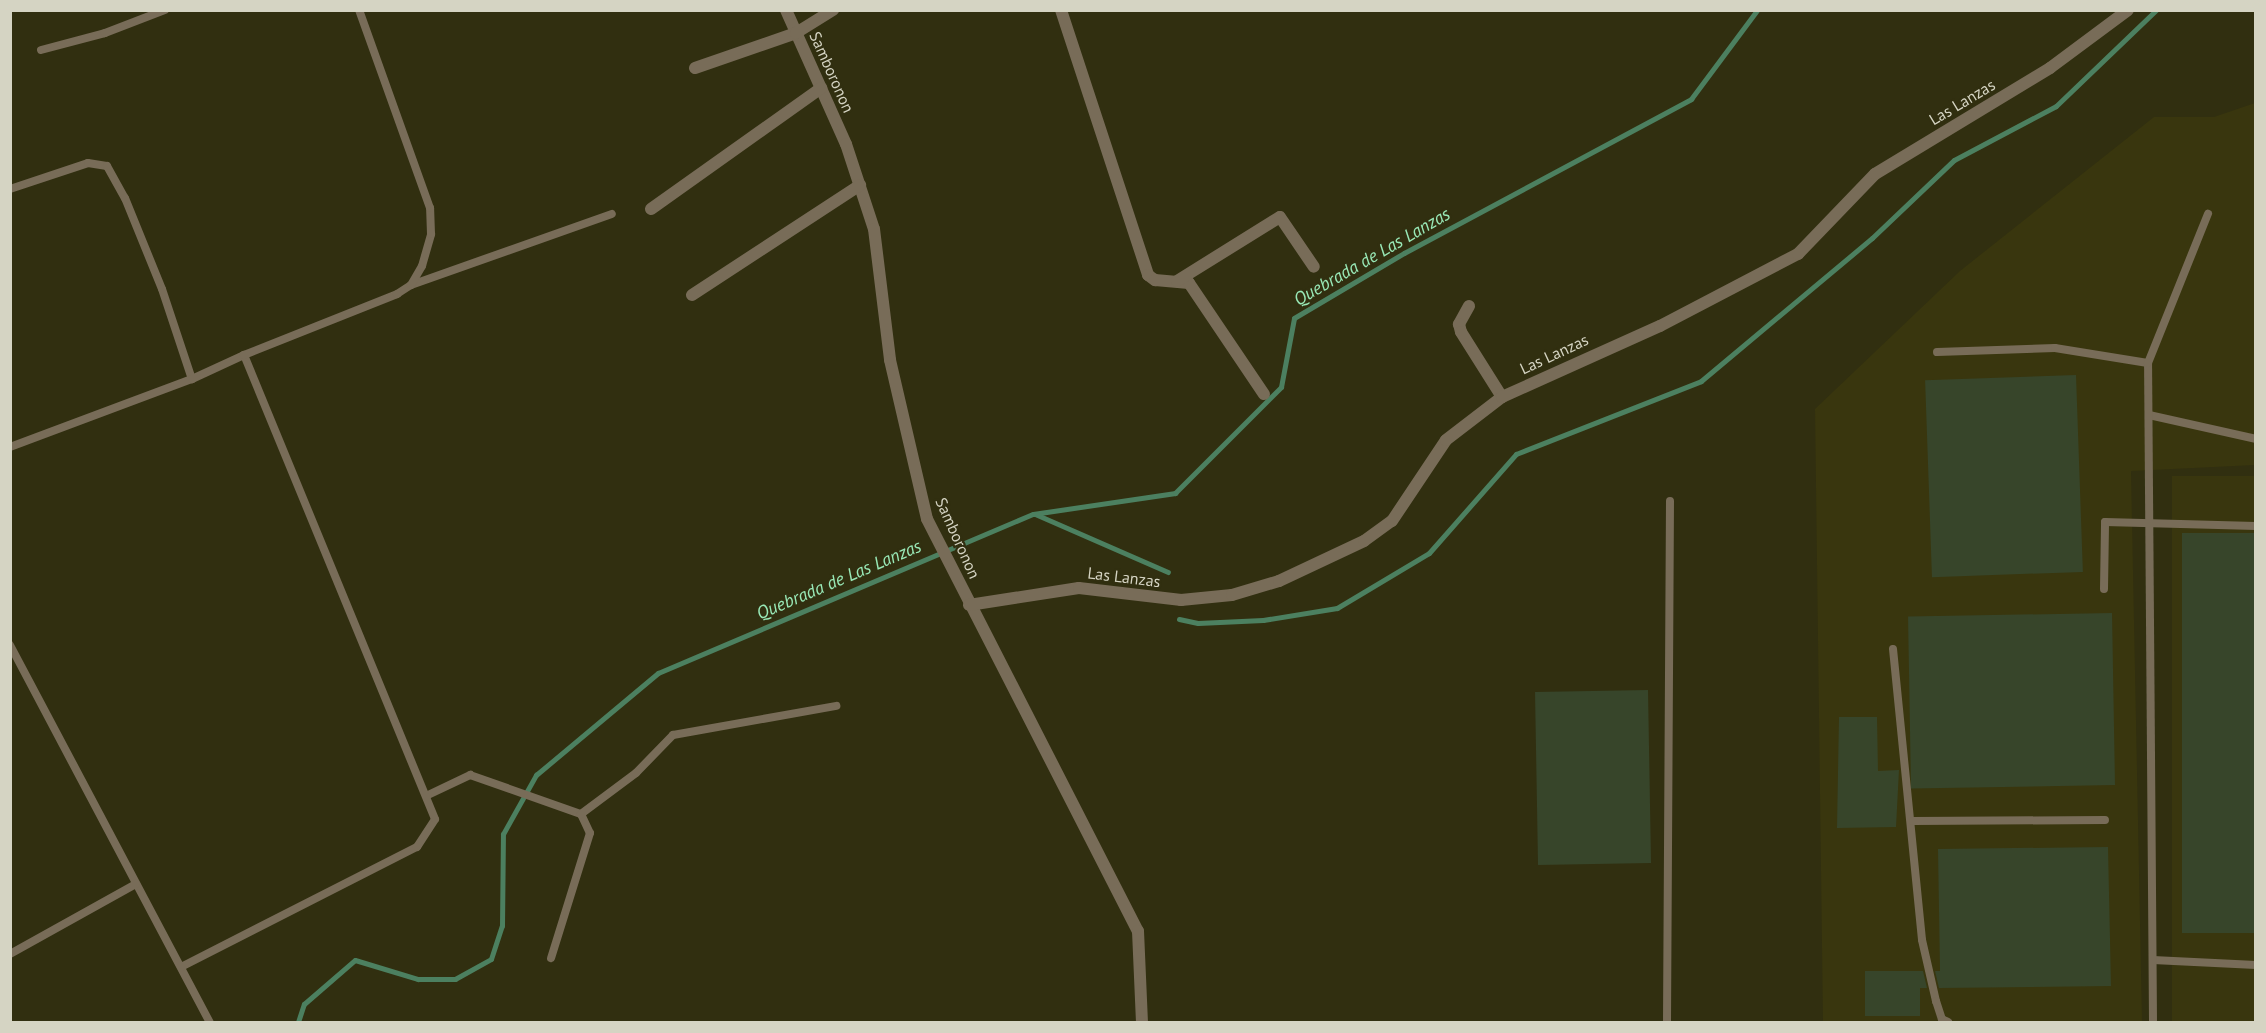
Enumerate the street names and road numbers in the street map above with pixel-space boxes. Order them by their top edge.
street label: Samboronon [806,28,858,116]
street label: Las Lanzas [1926,75,1998,129]
street label: Las Lanzas [1517,330,1591,378]
street label: Samboronon [932,494,984,582]
street label: Las Lanzas [1086,563,1162,591]

